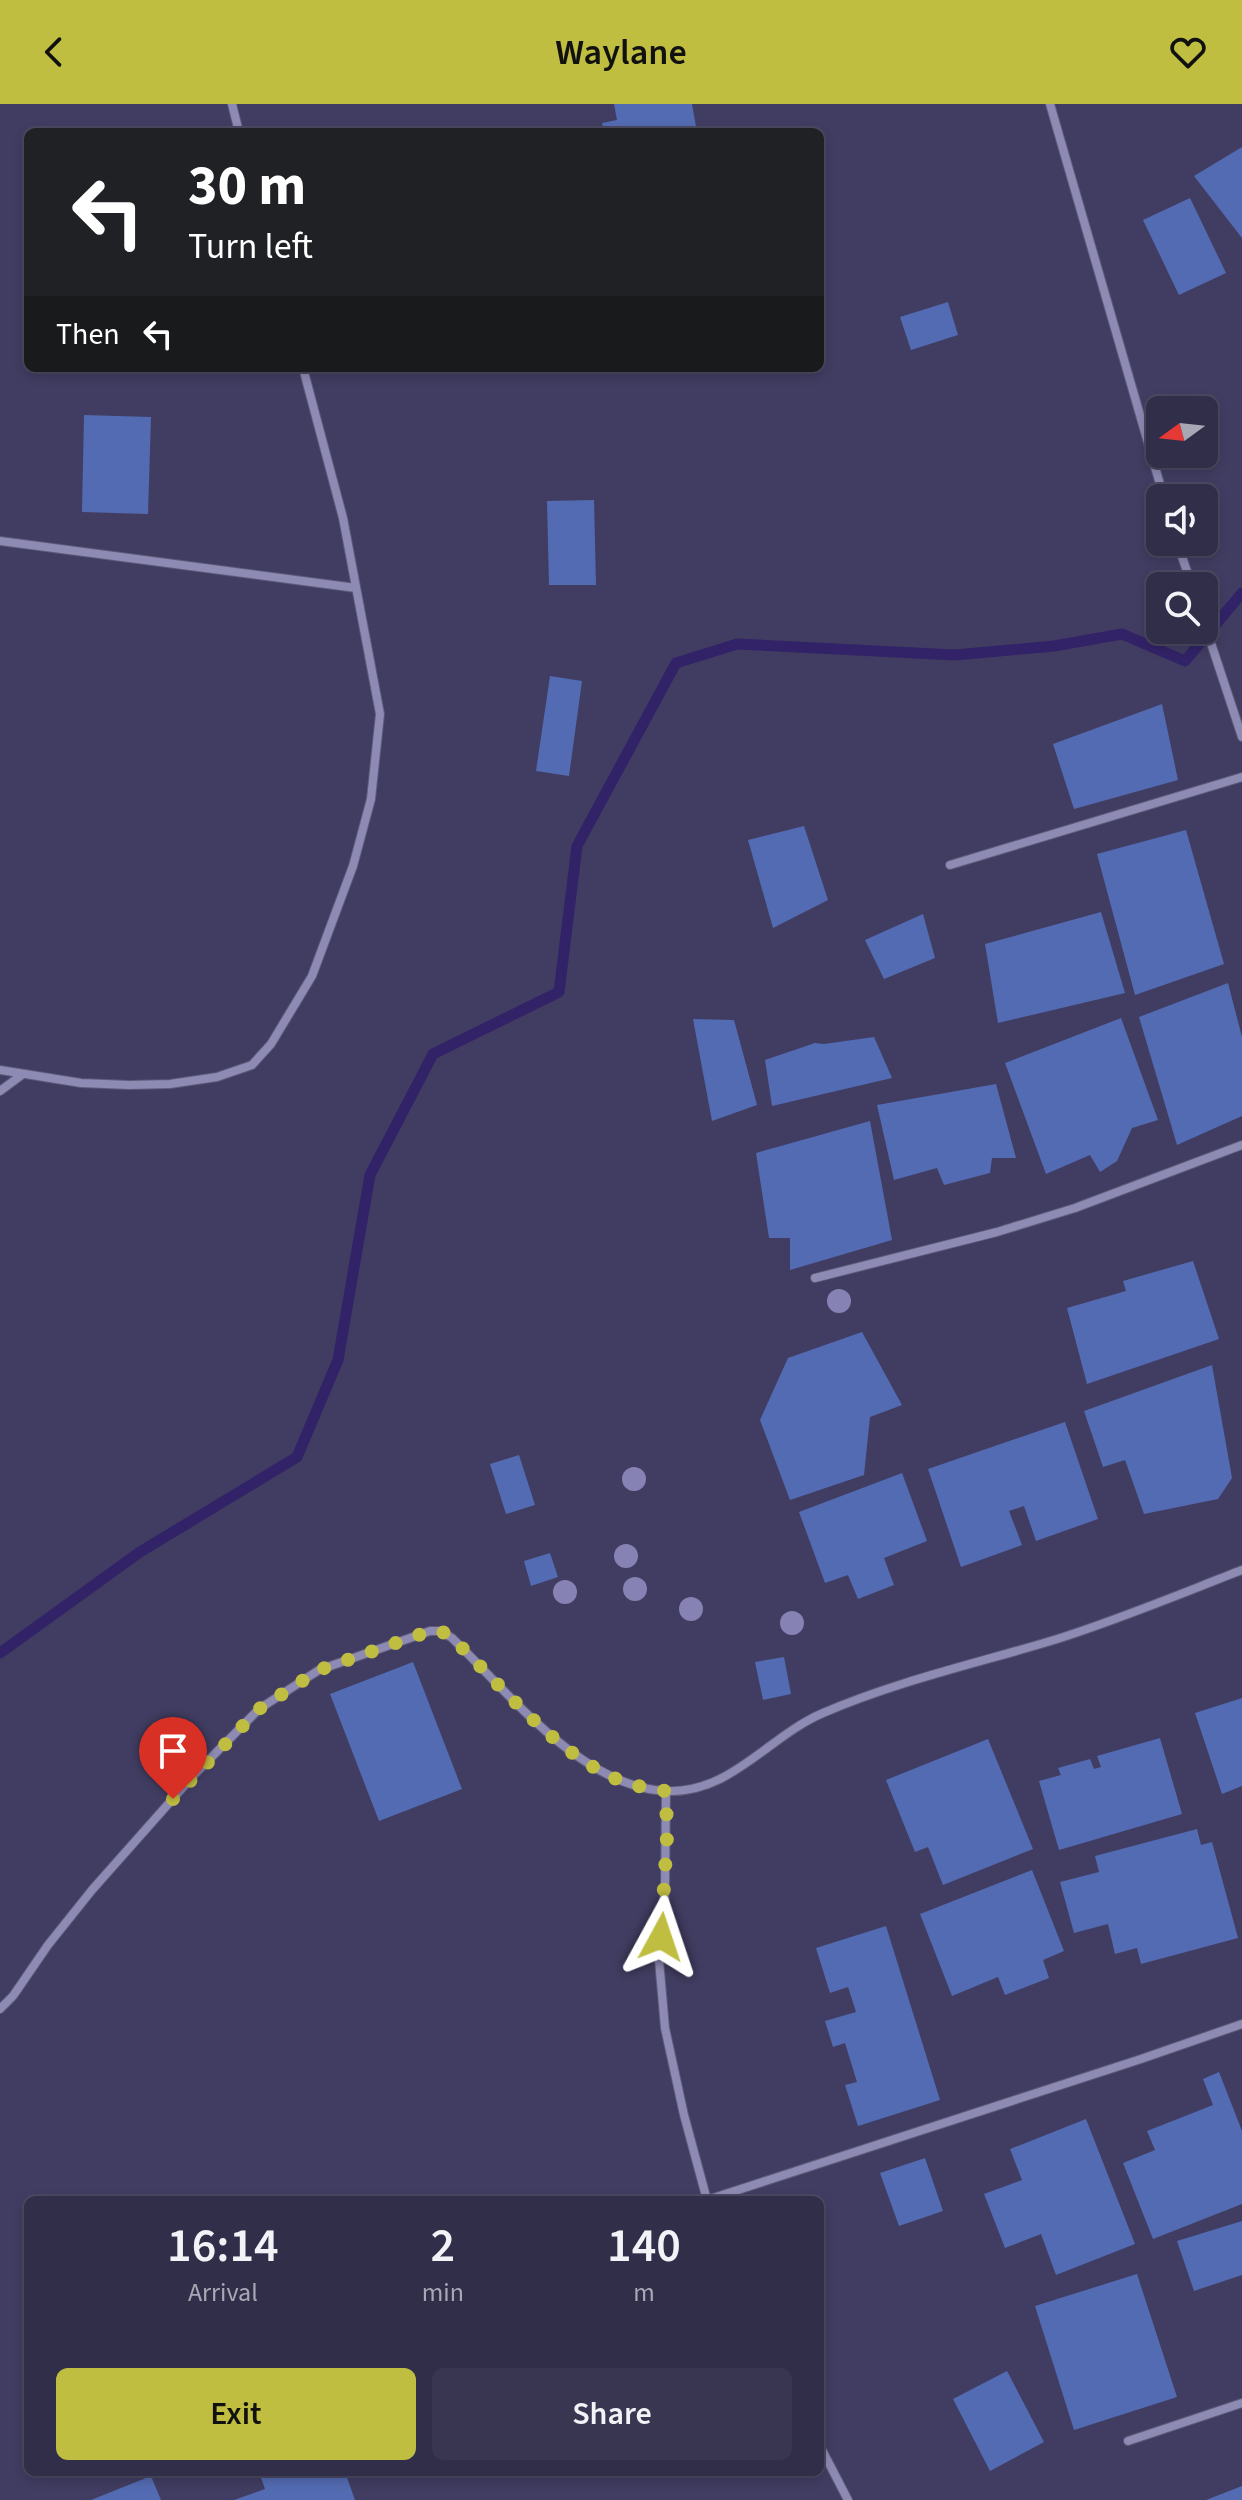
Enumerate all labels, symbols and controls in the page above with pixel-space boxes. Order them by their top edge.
text: Waylane [555,27,687,78]
icon: back [32,30,76,74]
icon: heart [1166,30,1210,74]
text: 30 m [188,147,306,226]
icon: left [56,160,160,264]
text: Turn left [188,221,313,272]
icon: left [136,312,180,356]
text: Then [56,313,120,356]
north arrow [1146,396,1218,468]
map controls [1146,396,1218,644]
button: sound [1146,484,1218,556]
button: search [1146,572,1218,644]
pin [139,1717,207,1799]
icon: arrive [151,1729,195,1773]
position arrow [619,1895,703,1979]
text: 16:14 [167,2212,279,2280]
text: 2 [431,2212,455,2280]
text: 140 [607,2212,681,2280]
text: Arrival [188,2274,258,2311]
text: min [422,2274,464,2311]
text: m [633,2274,655,2311]
button: Exit [56,2368,416,2460]
button: Share [432,2368,792,2460]

